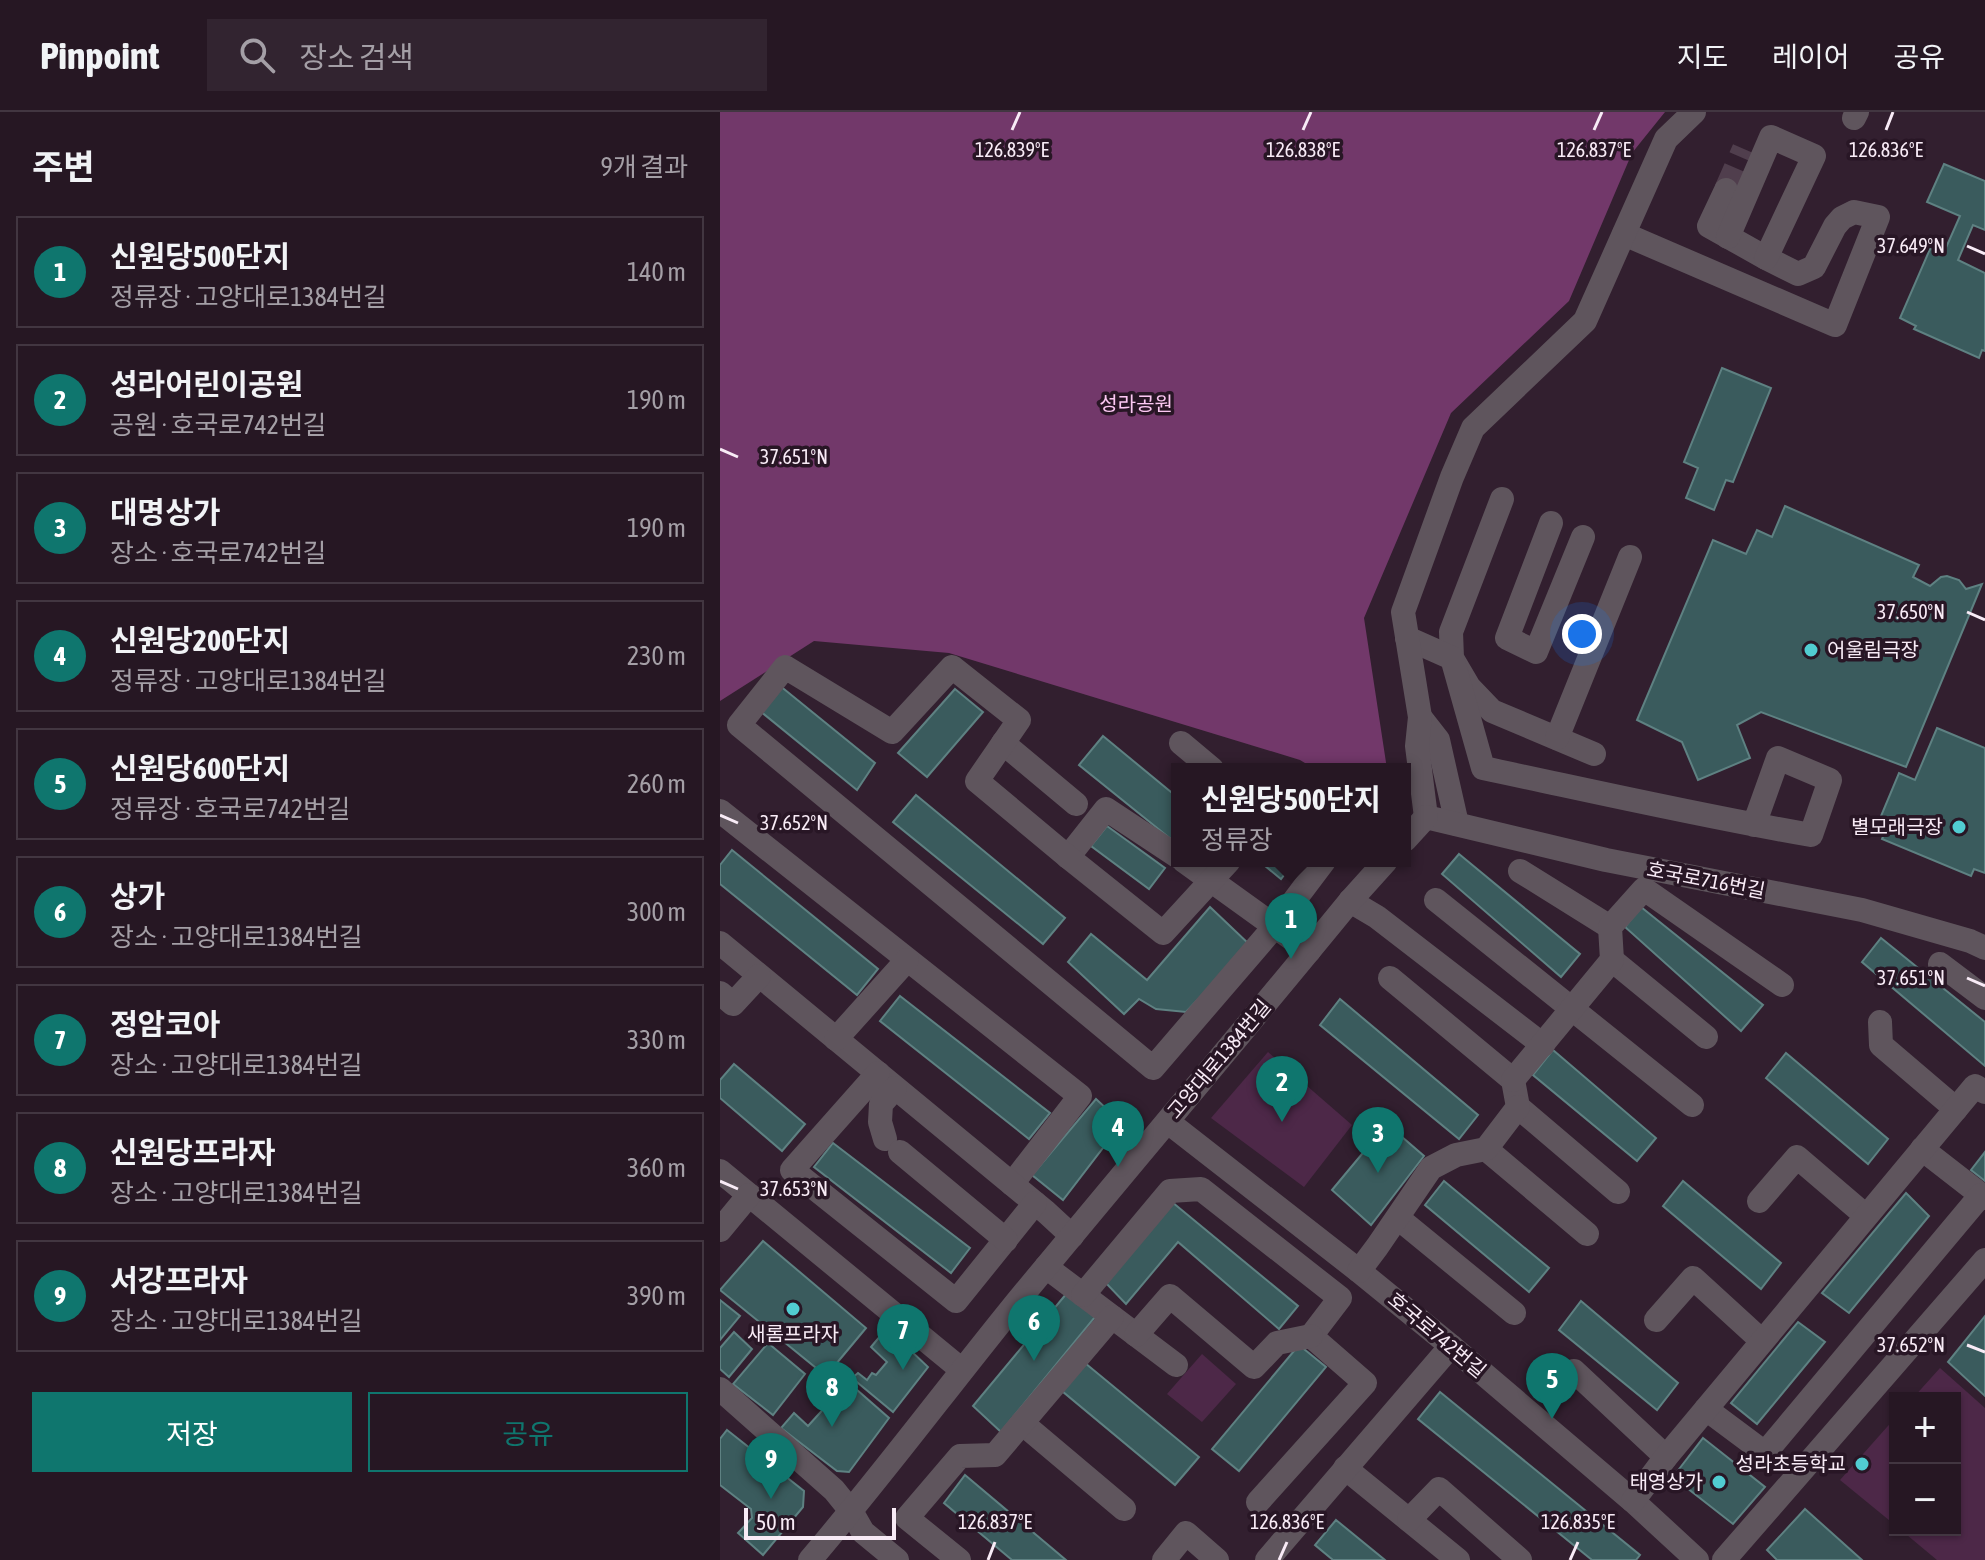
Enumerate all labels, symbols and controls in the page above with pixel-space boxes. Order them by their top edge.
search box [207,19,767,91]
icon: search [235,33,279,77]
text: Pinpoint [40,34,159,77]
text: 장소 검색 [299,40,414,74]
text: 지도 [1677,41,1728,73]
text: 레이어 [1772,41,1849,73]
text: 공유 [1893,41,1945,73]
text: 126.839°E [975,138,1049,161]
text: 126.838°E [1266,138,1340,161]
text: 126.837°E [1557,138,1631,161]
text: 126.836°E [1849,138,1923,161]
text: 주변 [32,147,95,186]
text: 9개 결과 [600,152,688,182]
text: 37.649°N [1877,234,1945,257]
text: 신원당500단지 [110,239,290,273]
text: 1 [54,257,66,287]
text: 140 m [627,257,686,287]
text: 정류장 · 고양대로1384번길 [110,282,387,312]
text: 성라어린이공원 [110,367,303,401]
text: 2 [54,385,66,415]
text: 190 m [627,385,686,415]
park label: 성라공원 [1099,392,1173,415]
text: 공원 · 호국로742번길 [110,410,327,440]
text: 37.651°N [760,445,828,468]
text: 대명상가 [110,495,220,529]
text: 3 [54,513,66,543]
text: 190 m [627,513,686,543]
text: 장소 · 호국로742번길 [110,538,327,568]
text: 37.650°N [1877,600,1945,623]
your location [1562,614,1602,654]
text: 신원당200단지 [110,623,290,657]
place label: 어울림극장 [1827,638,1919,661]
text: 4 [54,641,66,671]
text: 230 m [627,641,686,671]
marker: 어울림극장 [1802,641,1820,659]
text: 정류장 · 고양대로1384번길 [110,666,387,696]
text: 신원당600단지 [110,751,290,785]
popup [1171,763,1411,867]
text: 5 [54,769,66,799]
text: 260 m [627,769,686,799]
text: 신원당500단지 [1201,782,1381,816]
text: 정류장 · 호국로742번길 [110,794,351,824]
text: 37.652°N [760,811,828,834]
place label: 별모래극장 [1851,815,1943,838]
marker: 별모래극장 [1950,818,1968,836]
text: 정류장 [1201,825,1273,855]
street label: 호국로716번길 [1645,857,1767,902]
text: 상가 [110,879,165,913]
pin: 1 [1265,893,1317,959]
text: 6 [54,897,66,927]
text: 300 m [627,897,686,927]
text: 장소 · 고양대로1384번길 [110,922,363,952]
text: 37.651°N [1877,966,1945,989]
street label: 고양대로1384번길 [1162,995,1275,1123]
text: 정암코아 [110,1007,220,1041]
text: 7 [54,1025,66,1055]
text: 330 m [627,1025,686,1055]
text: 장소 · 고양대로1384번길 [110,1050,363,1080]
pin: 2 [1256,1056,1308,1122]
pin: 4 [1092,1101,1144,1167]
pin: 3 [1352,1107,1404,1173]
text: 신원당프라자 [110,1135,276,1169]
text: 8 [54,1153,66,1183]
text: 360 m [627,1153,686,1183]
text: 37.653°N [760,1177,828,1200]
text: 장소 · 고양대로1384번길 [110,1178,363,1208]
text: 서강프라자 [110,1263,248,1297]
text: 9 [54,1281,66,1311]
text: 390 m [627,1281,686,1311]
street label: 호국로742번길 [1384,1287,1491,1382]
pin: 6 [1008,1295,1060,1361]
marker: 새롬프라자 [784,1300,802,1318]
pin: 7 [877,1304,929,1370]
text: 장소 · 고양대로1384번길 [110,1306,363,1336]
place label: 새롬프라자 [747,1322,839,1345]
text: 37.652°N [1877,1333,1945,1356]
pin: 5 [1526,1353,1578,1419]
pin: 8 [806,1361,858,1427]
button: 저장 [32,1392,352,1472]
button: 공유 [368,1392,688,1472]
map controls [1889,1392,1961,1536]
button: + [1889,1392,1961,1464]
pin: 9 [745,1433,797,1499]
place label: 성라초등학교 [1736,1452,1846,1475]
marker: 성라초등학교 [1853,1455,1871,1473]
button: − [1889,1464,1961,1536]
place label: 태영상가 [1629,1470,1703,1493]
marker: 태영상가 [1710,1473,1728,1491]
scale bar [744,1504,896,1540]
text: 50 m [756,1509,796,1535]
text: 126.837°E [958,1510,1032,1533]
text: 126.836°E [1250,1510,1324,1533]
text: 126.835°E [1541,1510,1615,1533]

